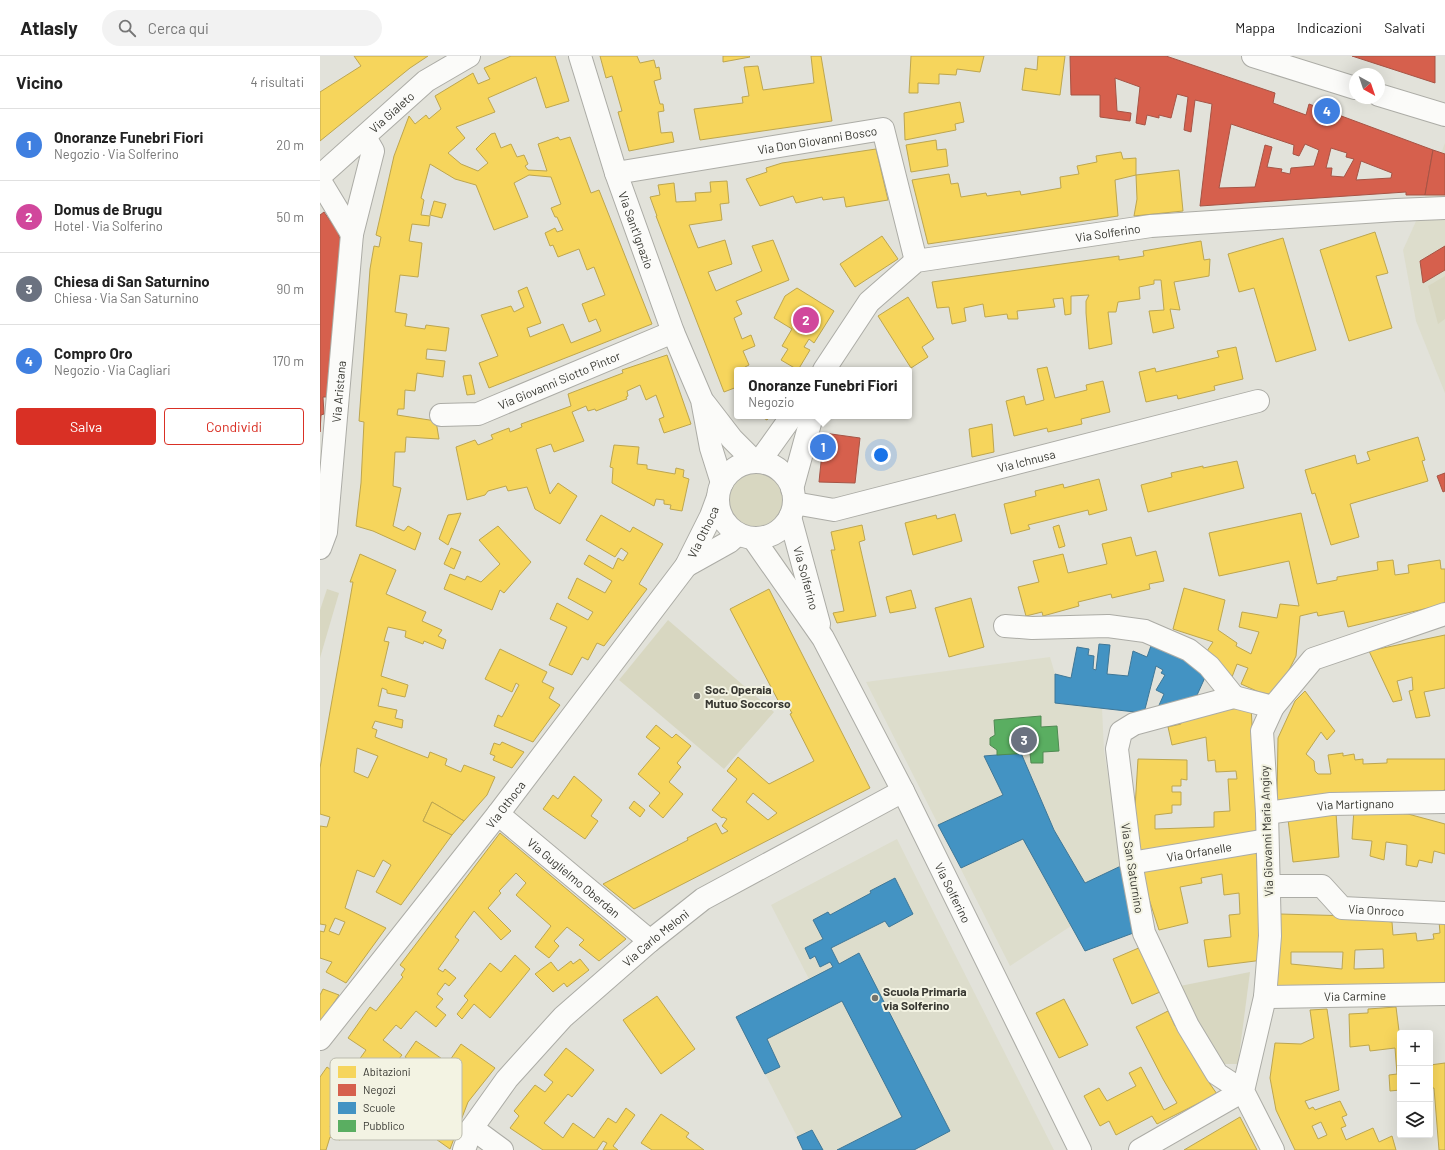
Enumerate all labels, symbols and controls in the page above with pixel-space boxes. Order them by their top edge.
search box [102,10,382,46]
text: Atlasly [20,16,78,39]
icon: search [116,17,138,39]
text: Cerca qui [148,19,209,37]
text: Mappa [1235,19,1275,36]
text: Indicazioni [1297,19,1362,36]
text: Salvati [1384,19,1425,36]
north arrow [1349,68,1385,104]
text: Vicino [16,72,63,92]
text: 4 risultati [251,74,304,90]
street label: Via Gialeto [366,88,417,136]
pin: 4 [1314,96,1340,126]
street label: Via Don Giovanni Bosco [756,123,878,157]
text: Onoranze Funebri Fiori [54,128,203,146]
text: 1 [27,137,31,153]
text: 20 m [276,137,304,153]
text: Negozio · Via Solferino [54,146,179,162]
street label: Via Sant'Ignazio [616,189,657,271]
text: Domus de Brugu [54,200,162,218]
text: 2 [25,209,33,225]
text: 50 m [277,209,304,225]
text: Hotel · Via Solferino [54,218,163,234]
street label: Via Solferino [1075,221,1141,244]
text: Chiesa di San Saturnino [54,272,210,290]
text: 3 [25,281,33,297]
text: 90 m [277,281,304,297]
text: Chiesa · Via San Saturnino [54,290,199,306]
pin: 2 [793,305,819,335]
text: Compro Oro [54,344,133,362]
street label: Via Giovanni Siotto Pintor [496,348,623,412]
text: 4 [25,353,33,369]
text: 170 m [273,353,304,369]
street label: Via Aristana [329,360,348,423]
text: Negozio · Via Cagliari [54,362,170,378]
popup [734,367,912,419]
text: Onoranze Funebri Fiori [748,376,898,394]
text: Negozio [748,394,794,410]
button: Salva [16,408,156,445]
button: Condividi [164,408,304,445]
pin: 1 [810,432,836,462]
your location [871,445,891,465]
street label: Via Ichnusa [996,446,1057,475]
street label: Via Othoca [684,504,721,560]
street label: Via Solferino [791,544,822,611]
place label: Soc. Operaia Mutuo Soccorso [705,682,791,710]
marker: Soc. Operaia Mutuo Soccorso [692,691,702,701]
pin: 3 [1011,725,1037,755]
street label: Via Giovanni Maria Angioy [1257,765,1275,897]
street label: Via Othoca [483,778,528,831]
street label: Via Martignano [1316,796,1394,813]
street label: Via San Saturnino [1119,822,1147,914]
street label: Via Guglielmo Oberdan [525,835,623,920]
street label: Via Orfanelle [1166,839,1233,864]
street label: Via Solferino [932,860,974,925]
street label: Via Onroco [1348,901,1405,918]
street label: Via Carlo Meloni [619,906,691,969]
place label: Scuola Primaria via Solferino [883,984,967,1012]
street label: Via Carmine [1324,988,1386,1003]
marker: Scuola Primaria via Solferino [870,993,880,1003]
map controls [1397,1030,1433,1138]
button: + [1397,1030,1433,1066]
legend [330,1058,462,1140]
text: Abitazioni [363,1065,411,1078]
button: − [1397,1066,1433,1102]
text: Negozi [363,1083,396,1096]
text: Scuole [363,1101,396,1114]
button: layers [1397,1102,1433,1138]
text: Pubblico [363,1119,404,1132]

